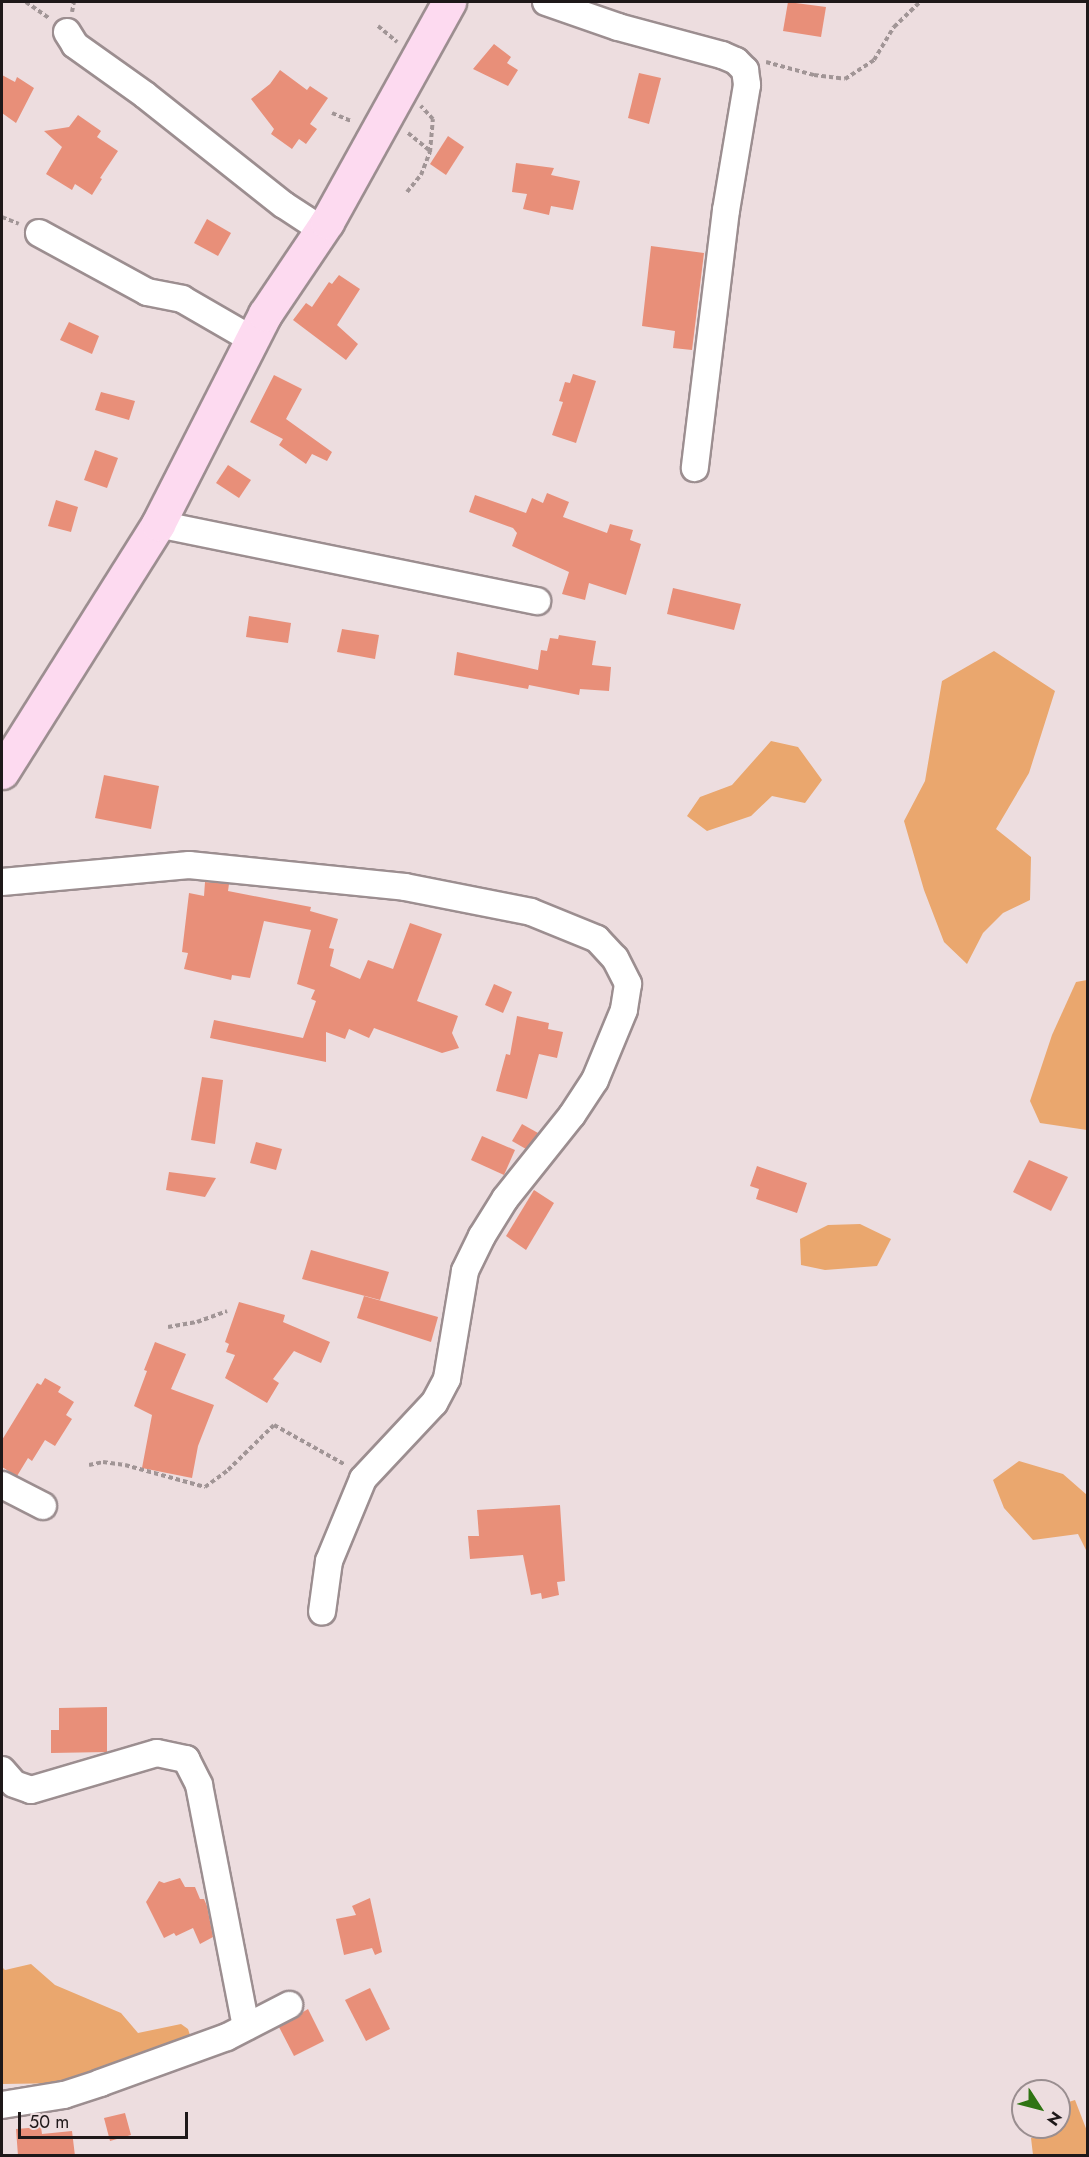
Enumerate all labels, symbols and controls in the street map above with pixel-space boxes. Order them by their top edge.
north arrow [1011,2079,1071,2139]
scale bar [21,2100,190,2138]
text: N [1041,2107,1067,2131]
text: 50 m [29,2109,69,2135]

